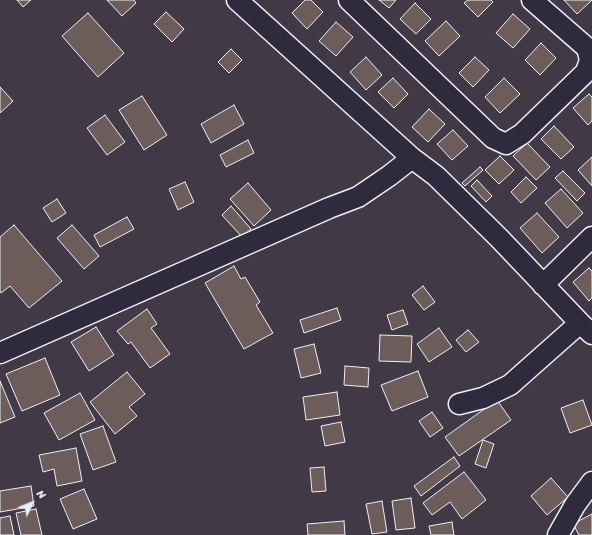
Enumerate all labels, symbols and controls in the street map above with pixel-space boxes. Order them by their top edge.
north arrow [12,483,52,523]
text: N [32,485,51,504]

